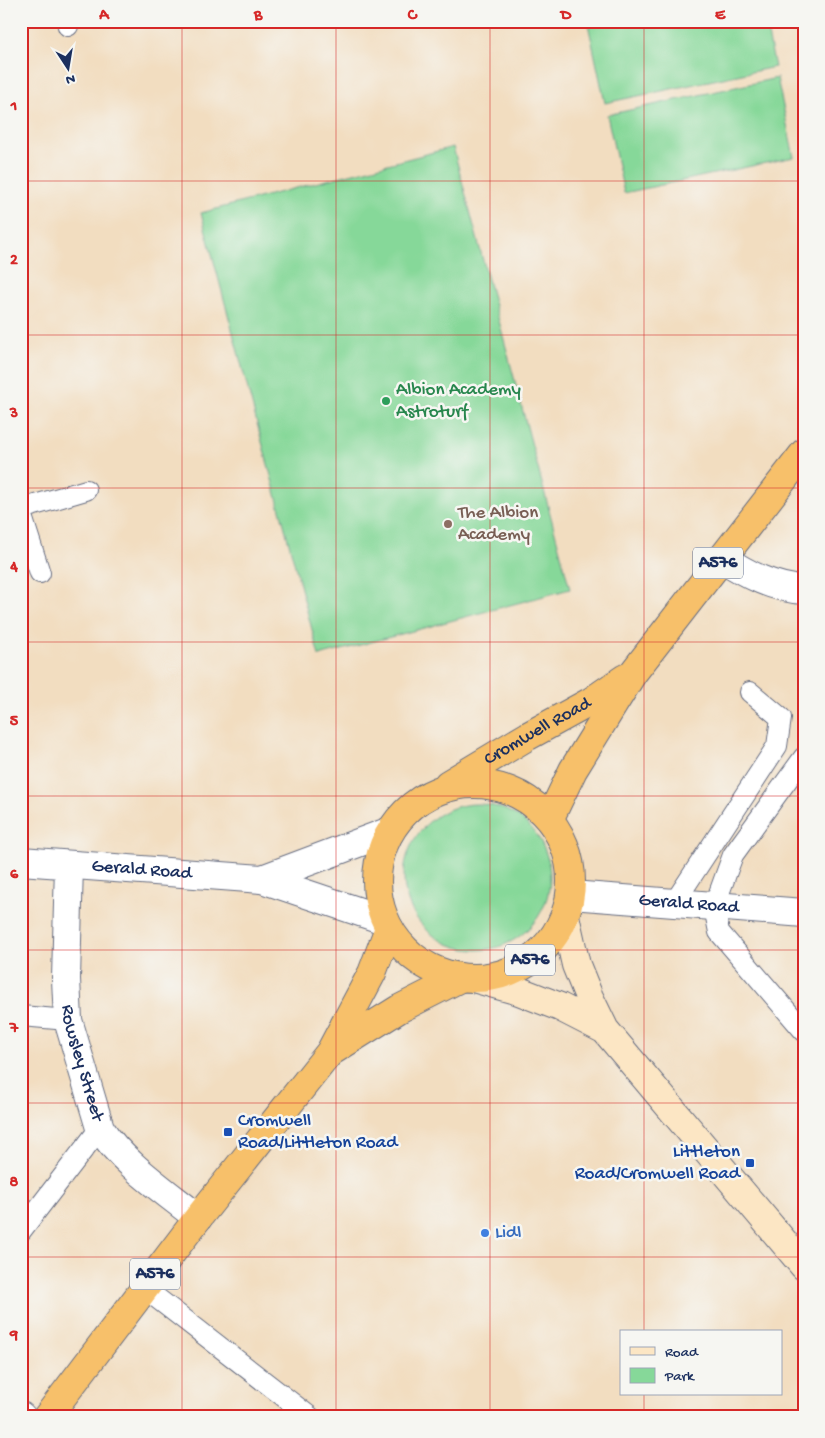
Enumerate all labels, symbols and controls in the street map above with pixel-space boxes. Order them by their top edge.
text: A [98,7,110,26]
text: B [253,7,263,26]
text: C [407,7,418,26]
text: D [559,7,572,26]
text: E [715,7,726,26]
north arrow [42,42,92,92]
text: N [64,69,76,88]
text: 1 [10,98,17,117]
text: 2 [10,252,18,271]
place label: Albion Academy Astroturf [396,379,522,424]
marker: Albion Academy Astroturf [380,395,392,407]
text: 3 [9,405,18,424]
place label: The Albion Academy [457,502,538,547]
marker: The Albion Academy [442,518,454,530]
road number: A576 [693,548,743,578]
text: 4 [9,559,18,578]
street label: Cromwell Road [480,691,597,771]
text: 5 [10,713,19,732]
street label: Gerald Road [91,855,194,885]
text: 6 [10,866,19,885]
street label: Gerald Road [638,889,741,920]
road number: A576 [505,944,555,976]
street label: Rowsley Street [56,1004,109,1126]
text: 7 [9,1020,19,1039]
place label: Cromwell Road/Littleton Road [238,1110,399,1155]
marker: Cromwell Road/Littleton Road [222,1126,234,1138]
place label: Littleton Road/Cromwell Road [575,1141,742,1186]
marker: Littleton Road/Cromwell Road [744,1157,756,1169]
text: 8 [10,1174,19,1193]
place label: Lidl [495,1222,521,1245]
marker: Lidl [479,1227,491,1239]
road number: A576 [130,1258,180,1290]
text: 9 [9,1327,18,1346]
legend [620,1330,782,1396]
text: Road [665,1344,699,1362]
text: Park [664,1368,695,1386]

